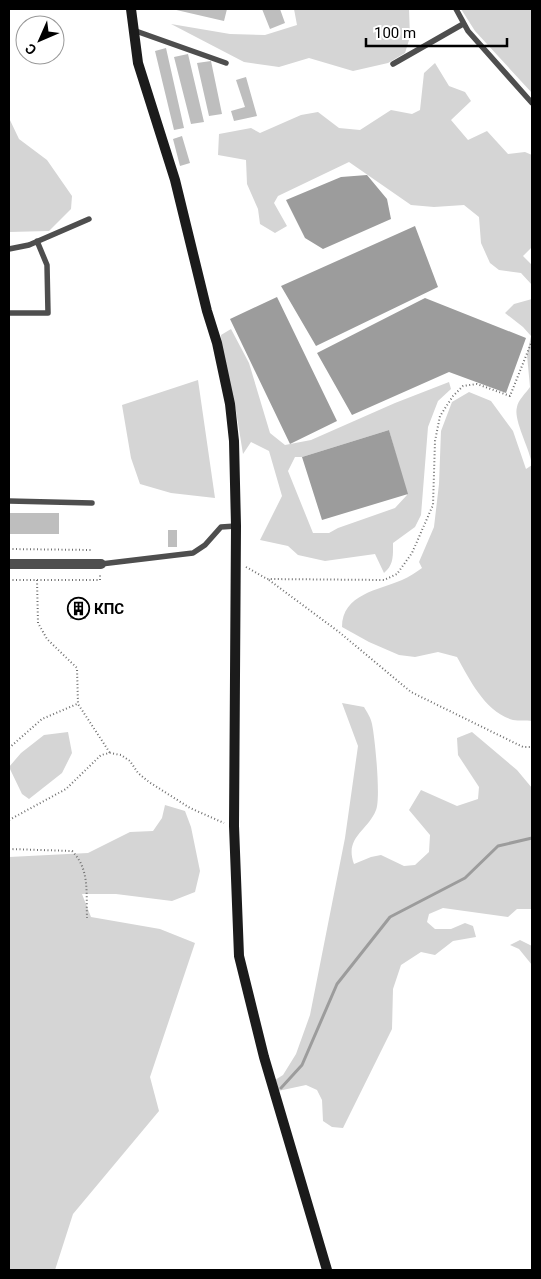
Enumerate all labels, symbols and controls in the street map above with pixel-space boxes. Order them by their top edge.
north arrow [15,15,65,65]
scale bar [366,15,507,47]
text: 100 m [374,24,416,42]
text: С [22,40,40,58]
building icon: КПС [66,597,90,621]
place label: КПС [94,600,124,618]

